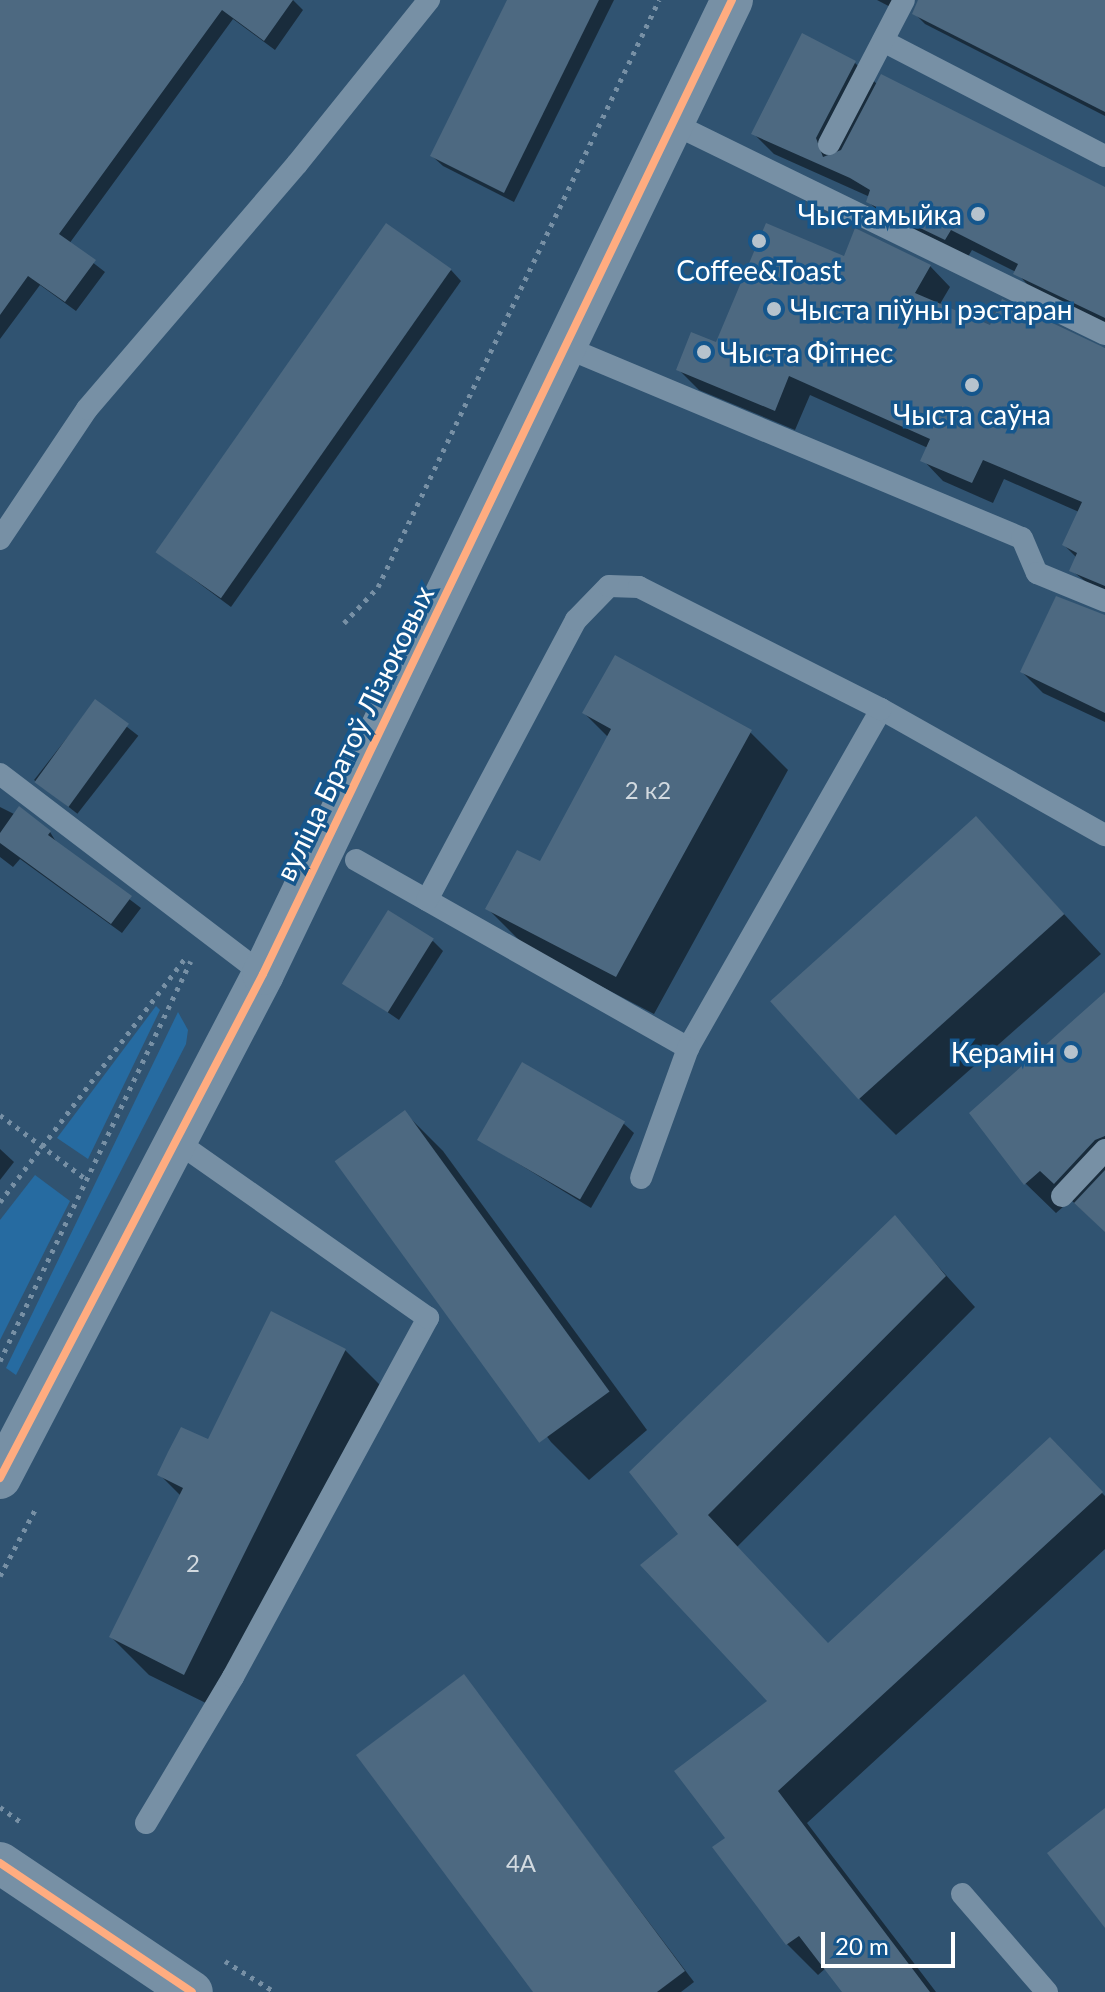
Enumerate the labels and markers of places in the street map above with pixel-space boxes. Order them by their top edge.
place label: Чыстамыйка [798,197,962,231]
marker: Чыстамыйка [969,205,987,223]
marker: Coffee&Toast [750,232,768,250]
place label: Coffee&Toast [676,253,842,287]
place label: Чыста піўны рэстаран [790,292,1073,326]
marker: Чыста піўны рэстаран [765,300,783,318]
place label: Чыста Фітнес [720,335,893,369]
marker: Чыста Фітнес [695,343,713,361]
marker: Чыста саўна [963,376,981,394]
place label: Чыста саўна [893,397,1051,431]
place label: Керамін [951,1035,1055,1069]
marker: Керамін [1062,1043,1080,1061]

